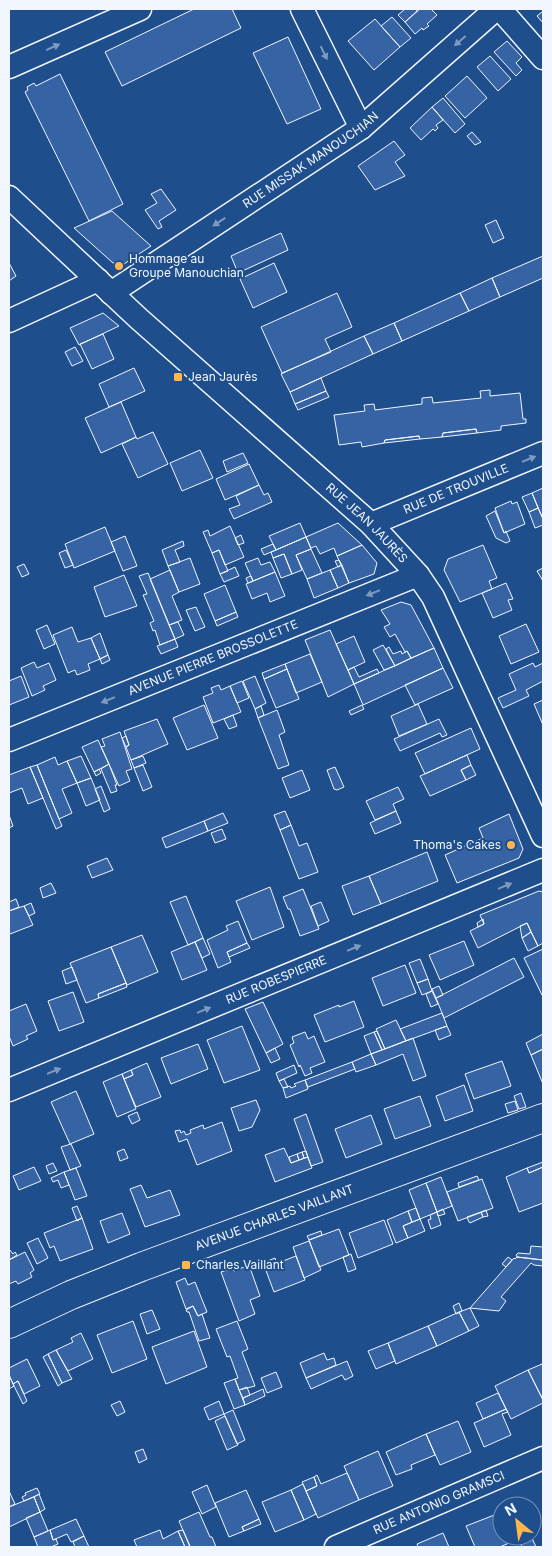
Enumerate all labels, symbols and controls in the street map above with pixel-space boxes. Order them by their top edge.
one-way arrow [454,35,466,47]
one-way arrow [46,43,60,51]
one-way arrow [319,45,328,60]
street label: RUE MISSAK MANOUCHIAN [240,108,381,211]
one-way arrow [212,218,225,227]
place label: Hommage au Groupe Manouchian [129,251,244,280]
marker: Hommage au Groupe Manouchian [113,260,125,272]
place label: Jean Jaurès [188,369,258,384]
marker: Jean Jaurès [172,371,184,383]
one-way arrow [522,455,536,463]
street label: RUE DE TROUVILLE [401,460,511,517]
street label: RUE JEAN JAURÈS [323,480,411,566]
one-way arrow [365,590,380,598]
street label: AVENUE PIERRE BROSSOLETTE [126,616,300,698]
one-way arrow [101,696,115,704]
place label: Thoma's Cakes [413,837,501,852]
marker: Thoma's Cakes [505,839,517,851]
one-way arrow [498,882,513,890]
one-way arrow [347,944,362,951]
street label: RUE ROBESPIERRE [223,952,329,1007]
one-way arrow [197,1005,211,1013]
one-way arrow [47,1067,61,1075]
street label: AVENUE CHARLES VAILLANT [193,1181,356,1253]
place label: Charles Vaillant [196,1257,284,1272]
marker: Charles Vaillant [180,1259,192,1271]
street label: RUE ANTONIO GRAMSCI [371,1467,507,1537]
north arrow [492,1496,542,1546]
text: N [502,1499,519,1519]

